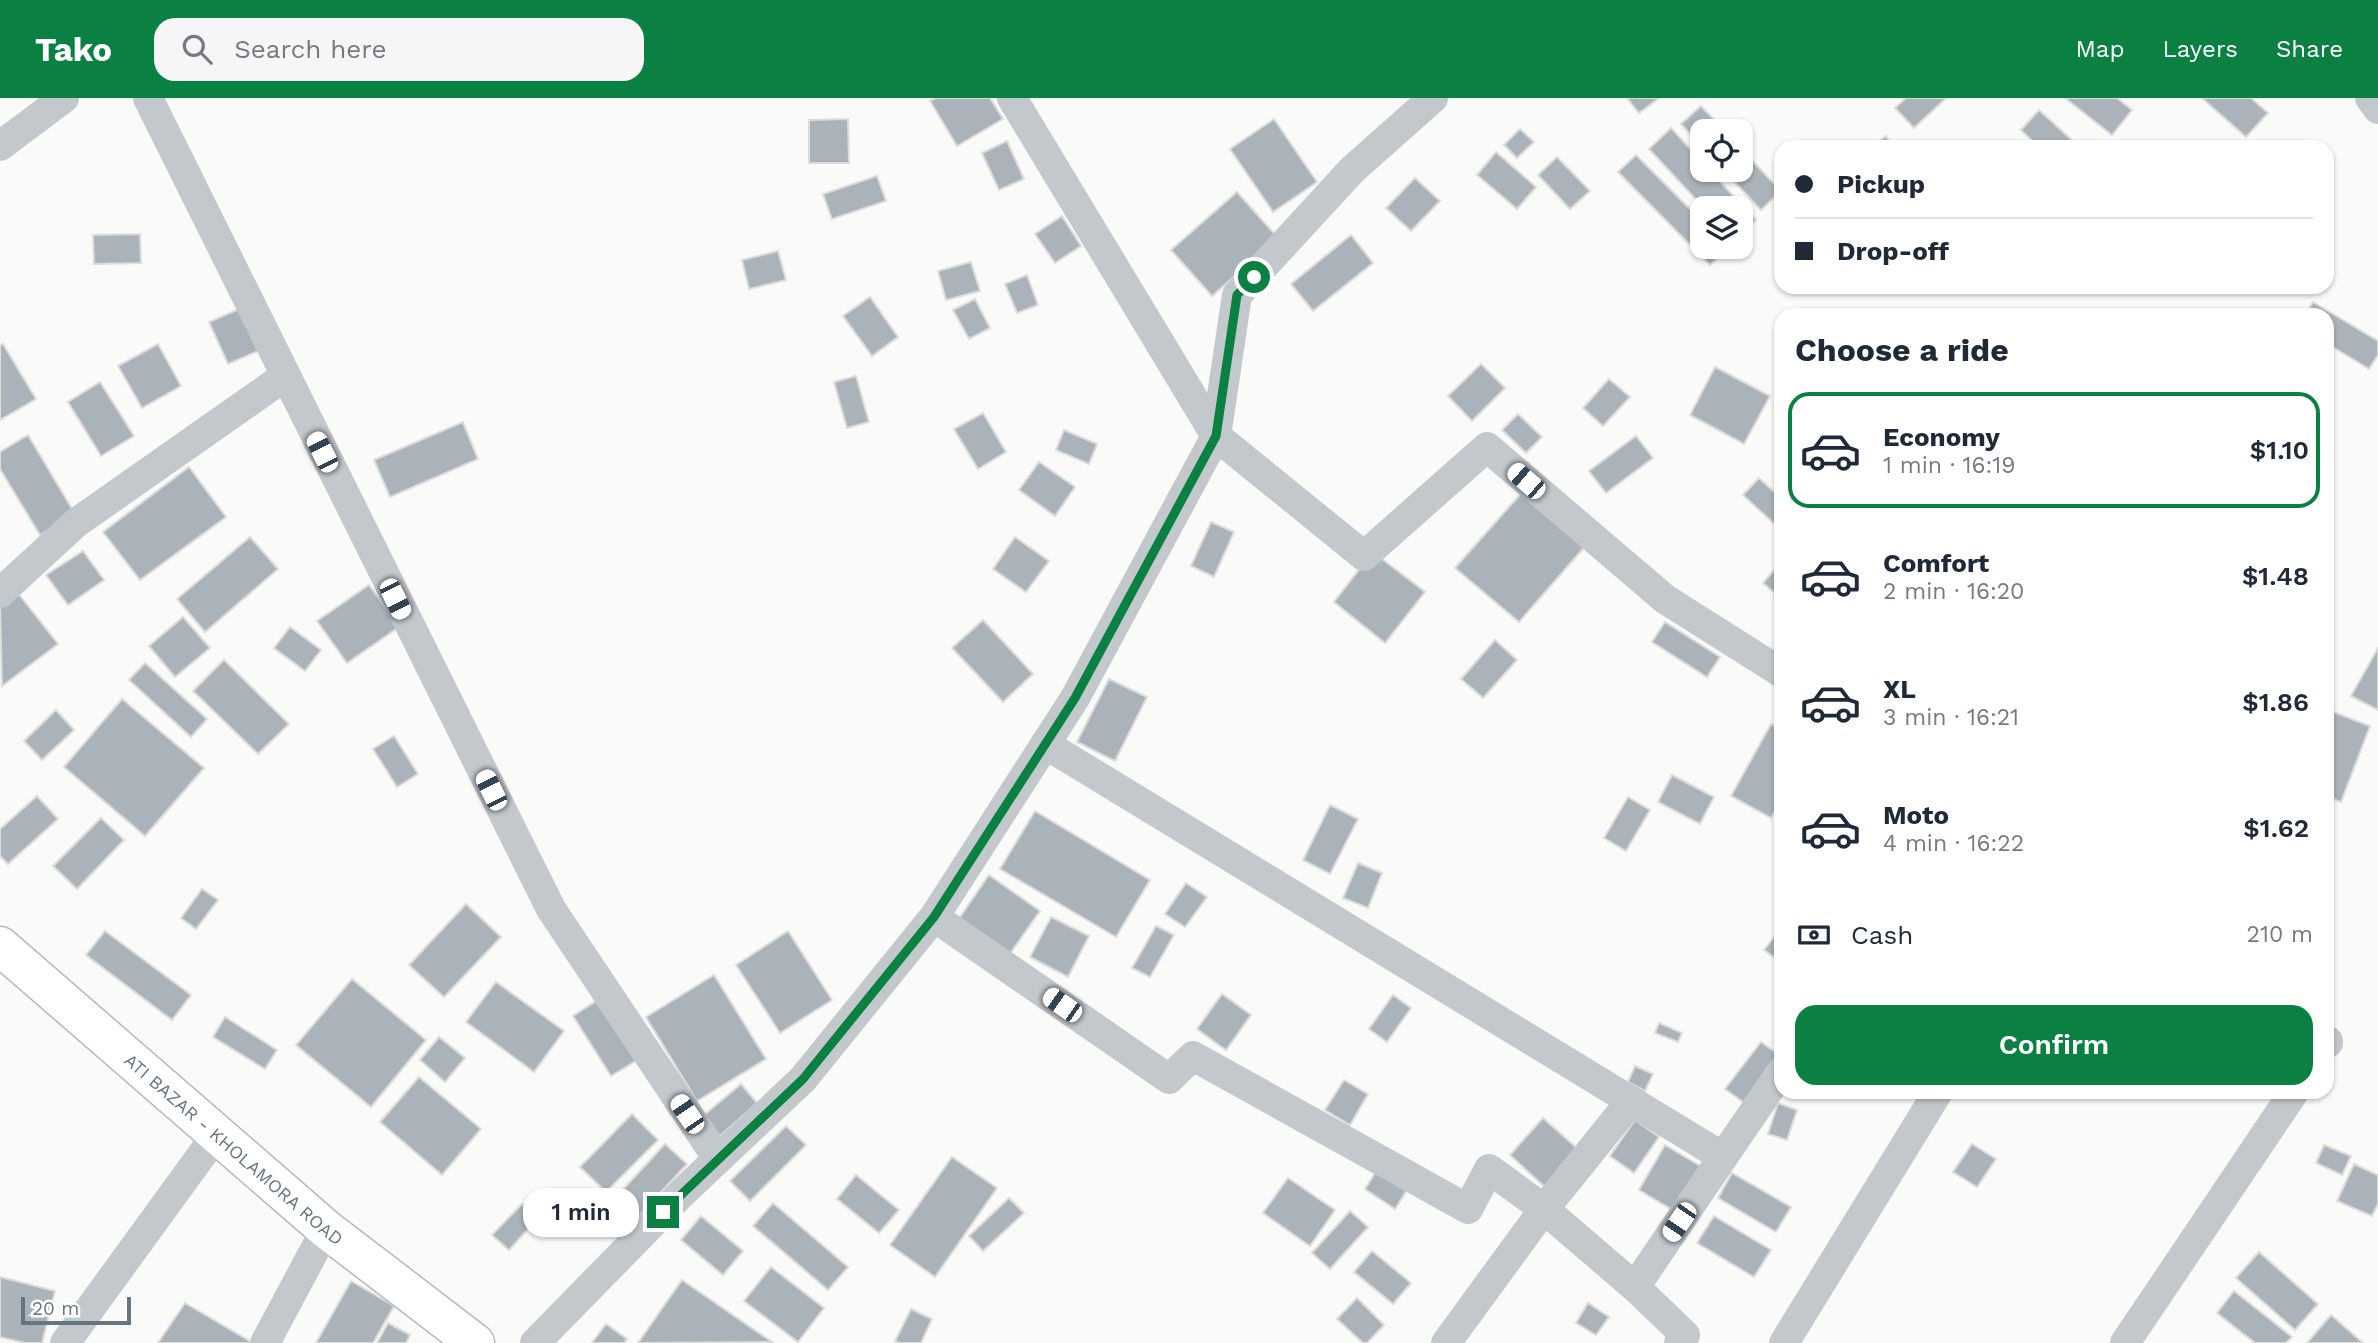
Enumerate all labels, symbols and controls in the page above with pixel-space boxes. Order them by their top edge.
search box [154,18,644,81]
text: Tako [35,30,112,69]
icon: search [178,30,216,68]
text: Search here [234,34,387,64]
text: Map [2076,35,2124,63]
text: Layers [2162,35,2238,63]
text: Share [2276,35,2343,63]
map controls [1690,119,1753,259]
button: locate [1690,119,1753,182]
text: Pickup [1837,169,1925,199]
button: layers [1690,196,1753,259]
text: Drop-off [1837,236,1949,266]
route start [1238,261,1270,293]
text: Choose a ride [1795,331,2009,369]
icon: car [1799,419,1862,482]
text: Economy [1883,422,2000,452]
car [304,429,341,475]
text: $1.10 [2250,435,2309,465]
text: 1 min · 16:19 [1883,452,2015,479]
car [1504,459,1549,503]
icon: car [1799,545,1862,608]
text: Comfort [1883,548,1989,578]
text: $1.48 [2242,561,2309,591]
car [377,576,414,622]
text: 2 min · 16:20 [1883,578,2024,605]
icon: car [1799,671,1862,734]
text: XL [1883,674,1916,704]
text: $1.86 [2242,687,2309,717]
text: 3 min · 16:21 [1883,704,2019,731]
car [473,767,510,813]
icon: car [1799,797,1862,860]
text: Moto [1883,800,1949,830]
text: $1.62 [2243,813,2309,843]
text: 4 min · 16:22 [1883,830,2024,857]
icon: cash [1795,916,1833,954]
text: Cash [1851,920,1913,950]
text: 210 m [2247,921,2313,948]
car [1039,984,1086,1026]
button: Confirm [1795,1005,2313,1085]
street label: ATI BAZAR - KHOLAMORA ROAD [121,1049,348,1249]
car [667,1091,708,1137]
callout: 1 min [523,1188,638,1236]
route end [647,1196,679,1228]
text: 1 min [551,1199,611,1226]
car [1659,1199,1700,1245]
scale bar [21,1294,131,1326]
text: 20 m [32,1297,79,1320]

